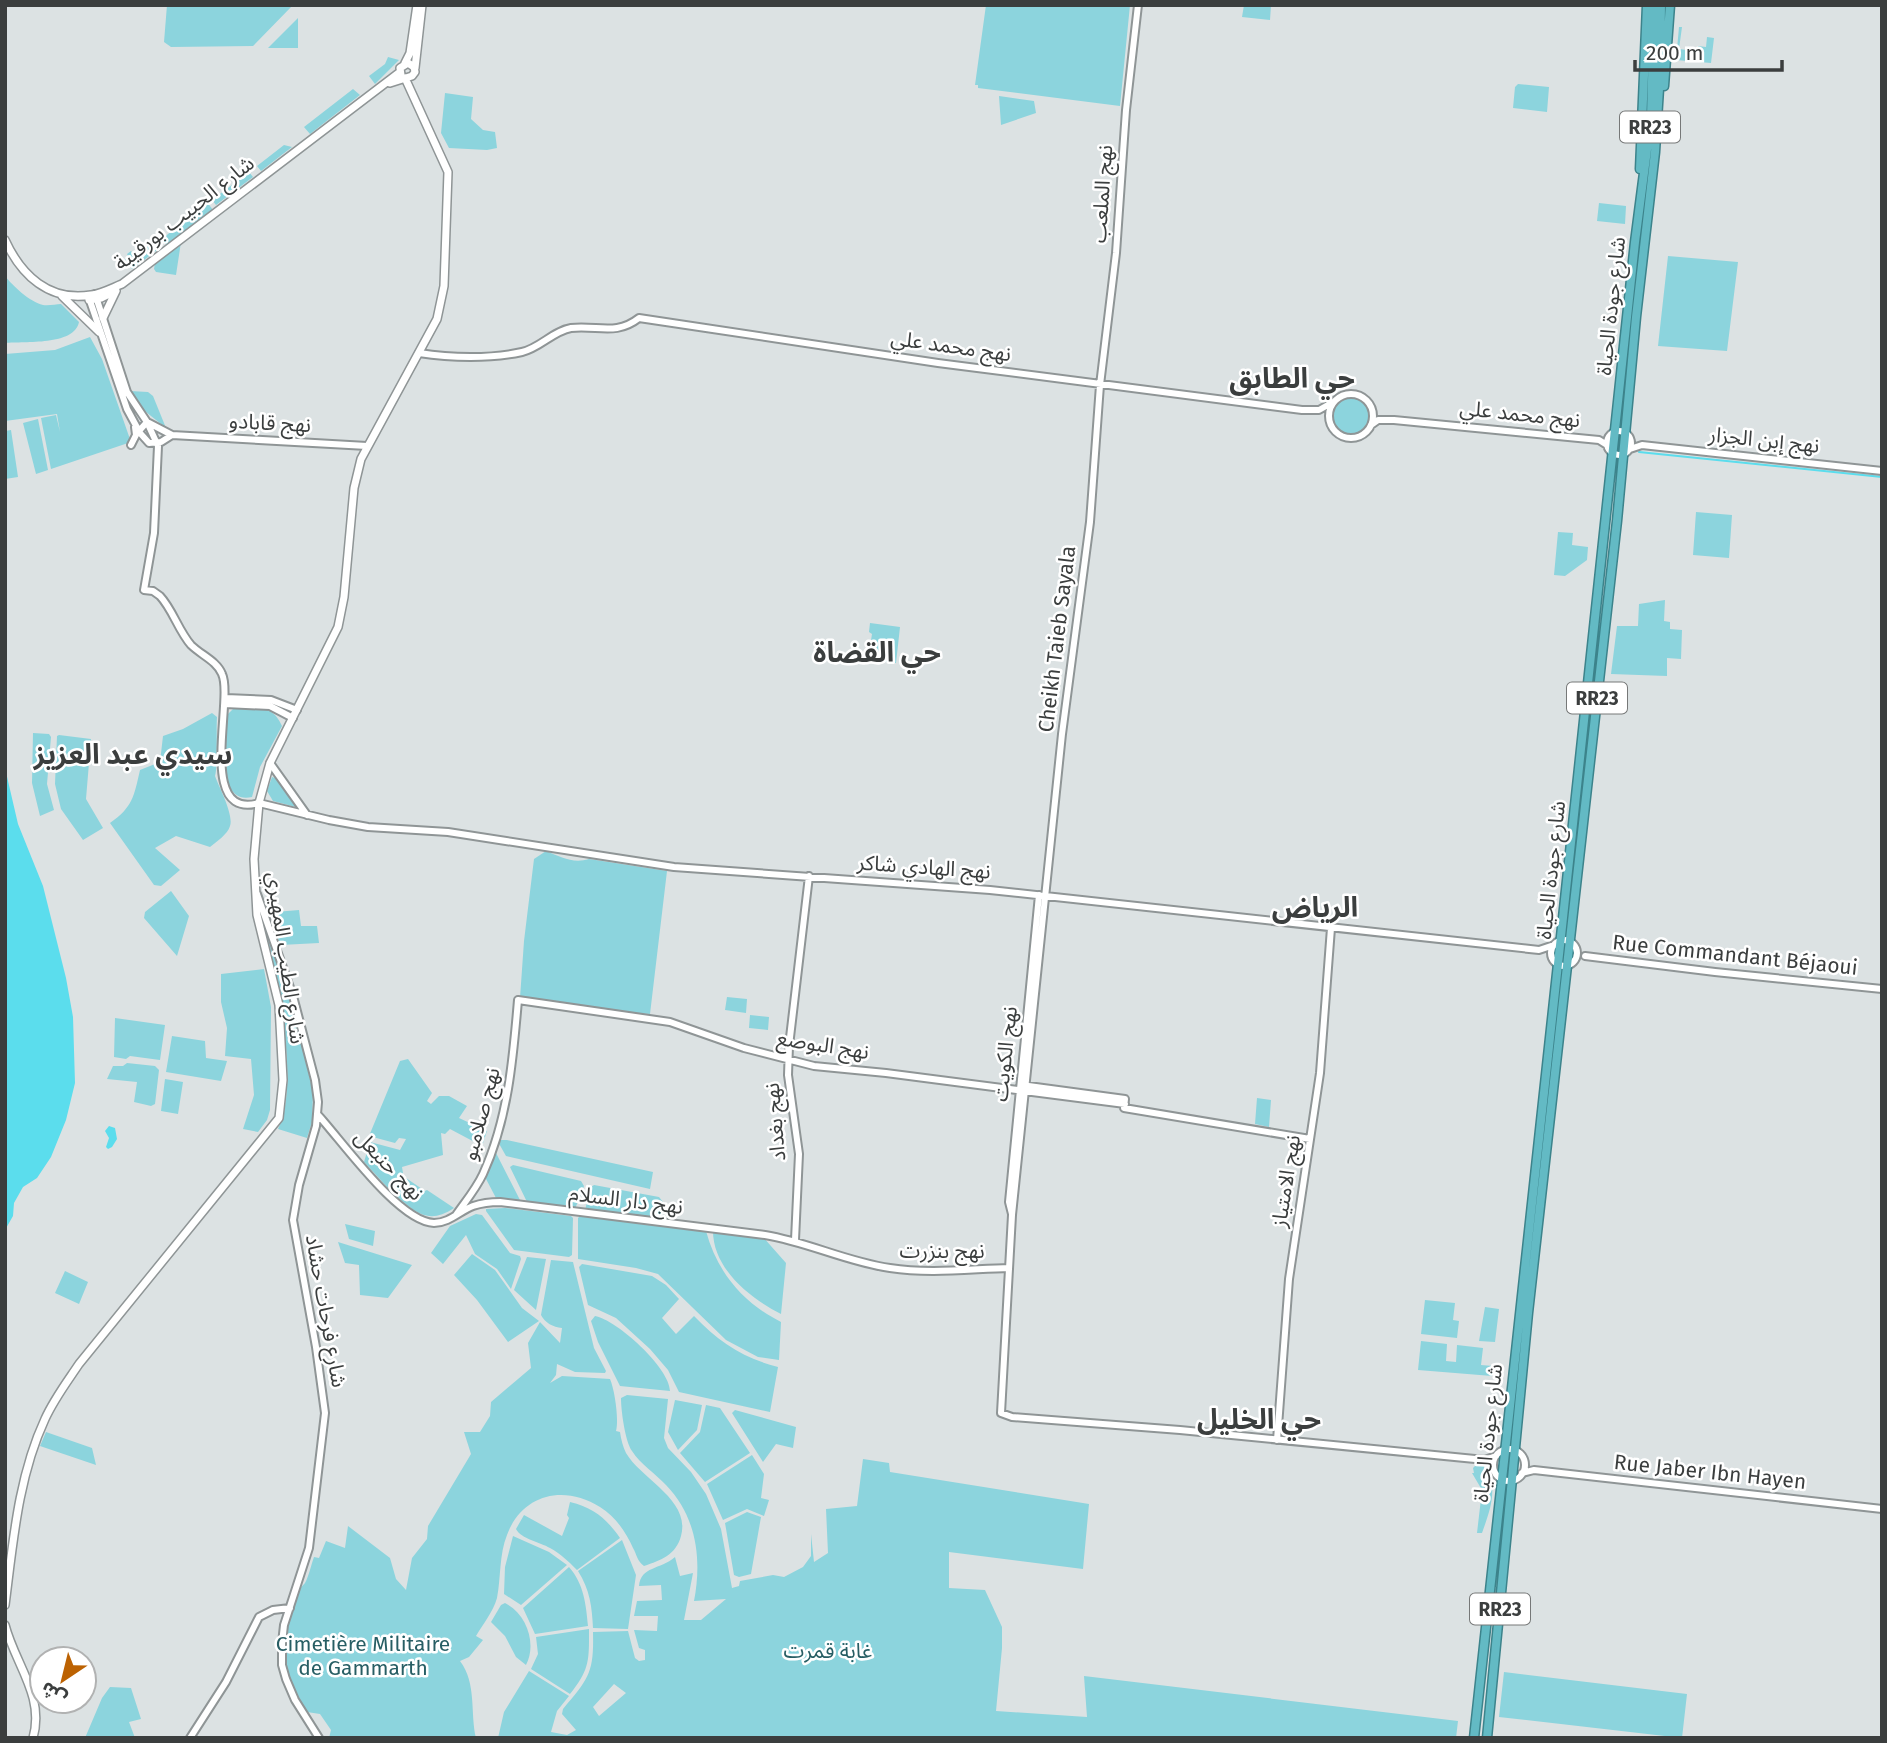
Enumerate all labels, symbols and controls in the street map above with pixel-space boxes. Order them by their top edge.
scale bar [1635,28,1782,72]
text: 200 m [1646,40,1703,66]
road number: RR23 [1620,111,1680,142]
street label: نهج الملعب [1086,144,1120,244]
street label: شارع الحبيب بورقيبة [109,150,261,278]
street label: شارع جودة الحياة [1591,235,1633,377]
street label: نهج محمد علي [889,325,1013,370]
district label: حي الطابق [1229,362,1355,400]
street label: نهج محمد علي [1458,395,1582,436]
street label: نهج قابادو [228,408,312,440]
street label: نهج إبن الجزار [1706,421,1821,461]
street label: Cheikh Taieb Sayala [1033,544,1081,734]
district label: حي القضاة [813,636,941,674]
road number: RR23 [1567,682,1627,713]
district label: سيدي عبد العزيز [33,738,232,776]
street label: شارع جودة الحياة [1531,799,1573,941]
street label: نهج الهادي شاكر [855,849,992,887]
street label: شارع الطيب المهيري [258,870,311,1046]
district label: الرياض [1272,891,1358,924]
street label: Rue Commandant Béjaoui [1611,929,1859,981]
street label: نهج الكويت [987,1005,1025,1103]
street label: نهج البوصع [775,1025,871,1067]
street label: نهج صلامبو [456,1065,508,1164]
street label: نهج بغداد [759,1082,793,1162]
street label: نهج حنبعل [347,1124,429,1207]
street label: نهج الامتياز [1266,1133,1308,1230]
street label: نهج دار السلام [567,1180,685,1223]
street label: شارع فرحات حشاد [298,1233,352,1390]
street label: نهج بنزرت [899,1238,985,1266]
street label: شارع جودة الحياة [1468,1362,1510,1504]
district label: حي الخليل [1197,1403,1321,1441]
street label: Rue Jaber Ibn Hayen [1613,1449,1807,1495]
road number: RR23 [1470,1594,1530,1624]
park label: Cimetière Militaire de Gammarth [276,1631,450,1681]
park label: غابة قمرت [784,1638,872,1664]
north arrow [28,1645,98,1715]
text: ش [36,1677,71,1710]

